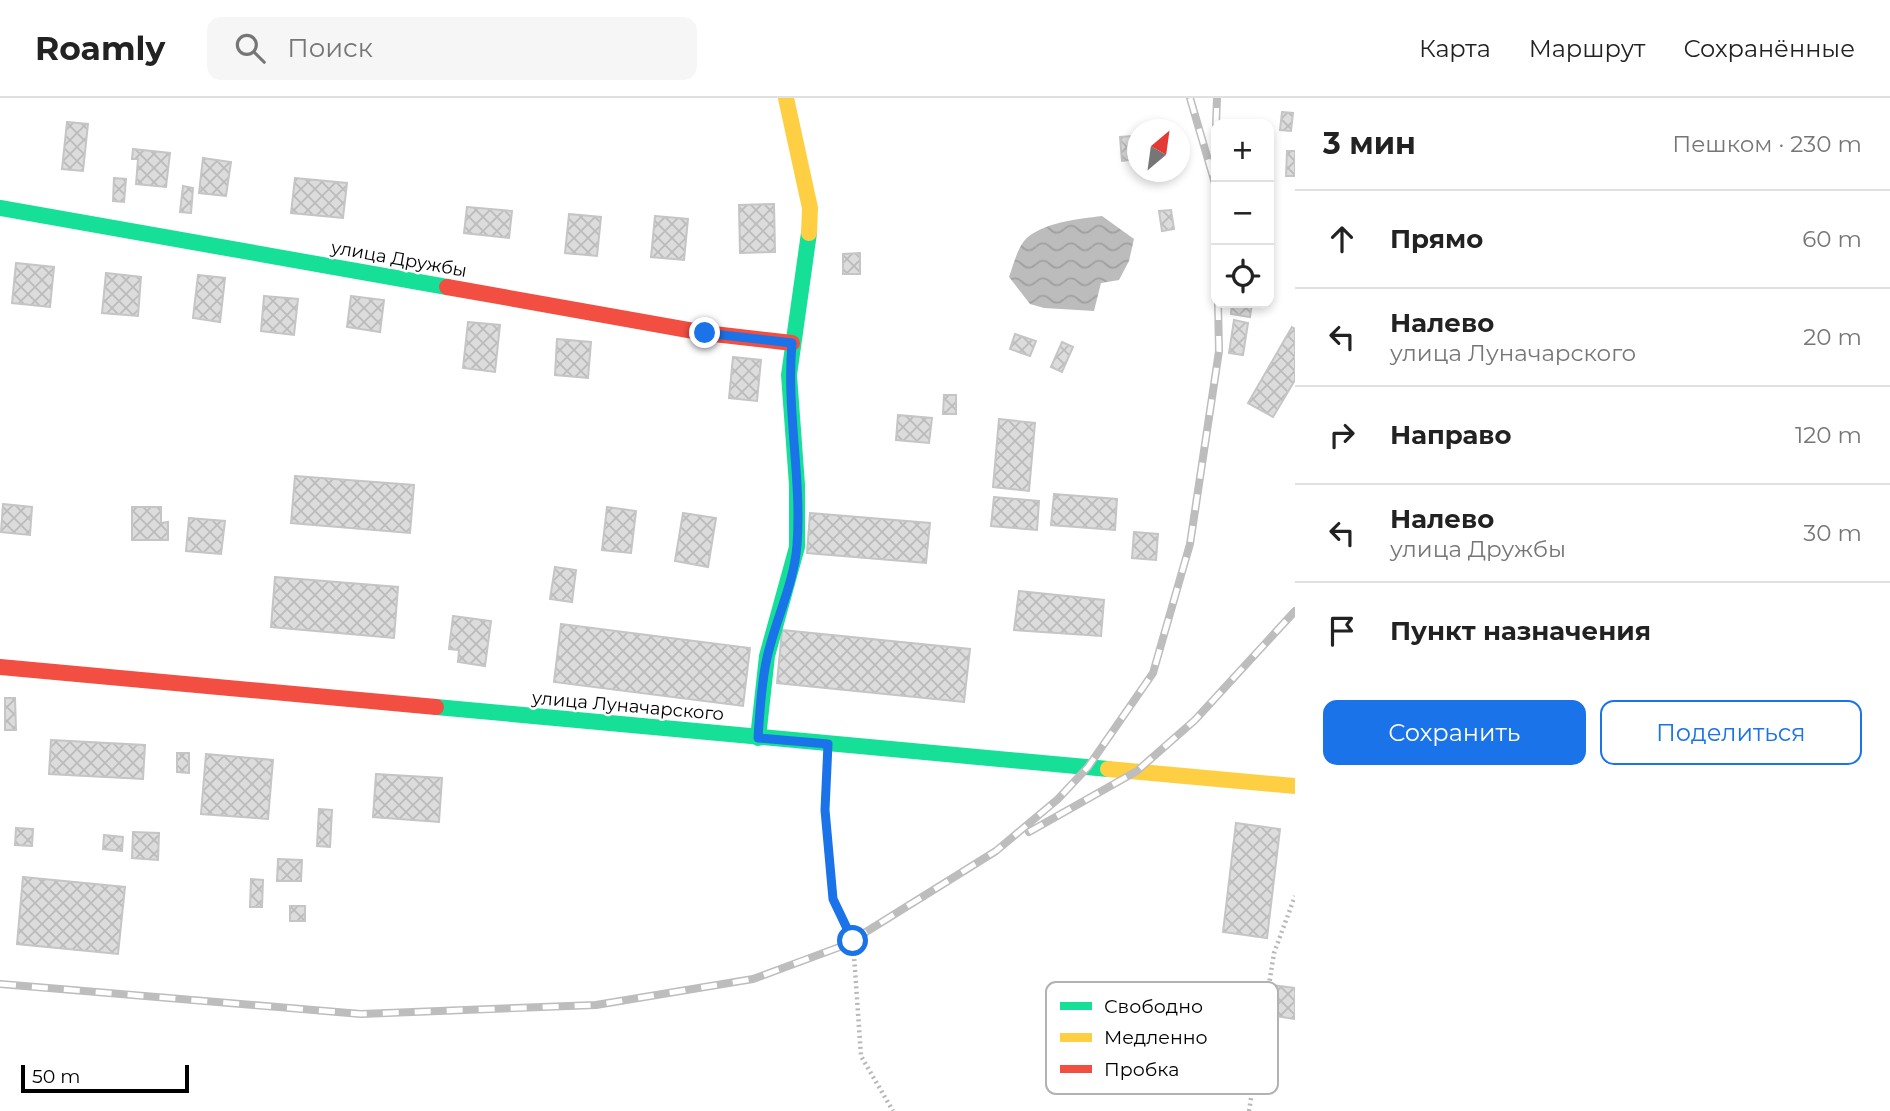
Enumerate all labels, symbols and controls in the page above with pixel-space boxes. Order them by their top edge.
search box [207,17,697,80]
text: Roamly [35,28,165,68]
icon: search [231,29,269,67]
text: Поиск [287,32,373,64]
text: Карта [1419,34,1491,63]
text: Маршрут [1529,34,1645,63]
text: Сохранённые [1683,34,1855,63]
north arrow [1127,119,1190,182]
map controls [1211,119,1274,308]
button: + [1211,119,1274,182]
text: 3 мин [1323,125,1416,162]
text: Пешком · 230 m [1672,130,1862,158]
button: − [1211,182,1274,245]
icon: ahead [1323,220,1361,258]
text: Прямо [1390,223,1483,255]
text: 60 m [1802,225,1862,253]
street label: улица Дружбы [328,236,469,282]
button: locate [1211,245,1274,308]
text: Налево [1390,307,1494,339]
route end [689,317,720,348]
icon: left [1323,318,1361,356]
text: 20 m [1803,323,1862,351]
text: улица Луначарского [1390,339,1636,367]
icon: right [1323,416,1361,454]
text: Направо [1390,419,1511,451]
text: 120 m [1795,421,1862,449]
text: Налево [1390,503,1494,535]
icon: left [1323,514,1361,552]
text: 30 m [1803,519,1862,547]
text: улица Дружбы [1390,535,1566,563]
icon: arrive [1323,612,1361,650]
text: Пункт назначения [1390,615,1651,647]
street label: улица Луначарского [530,687,725,725]
button: Сохранить [1323,700,1586,765]
button: Поделиться [1600,700,1862,765]
route start [837,925,868,956]
legend [1046,982,1278,1094]
text: Свободно [1104,995,1203,1018]
text: Медленно [1104,1026,1208,1049]
text: Пробка [1104,1058,1179,1081]
scale bar [21,1062,189,1094]
text: 50 m [32,1065,80,1088]

